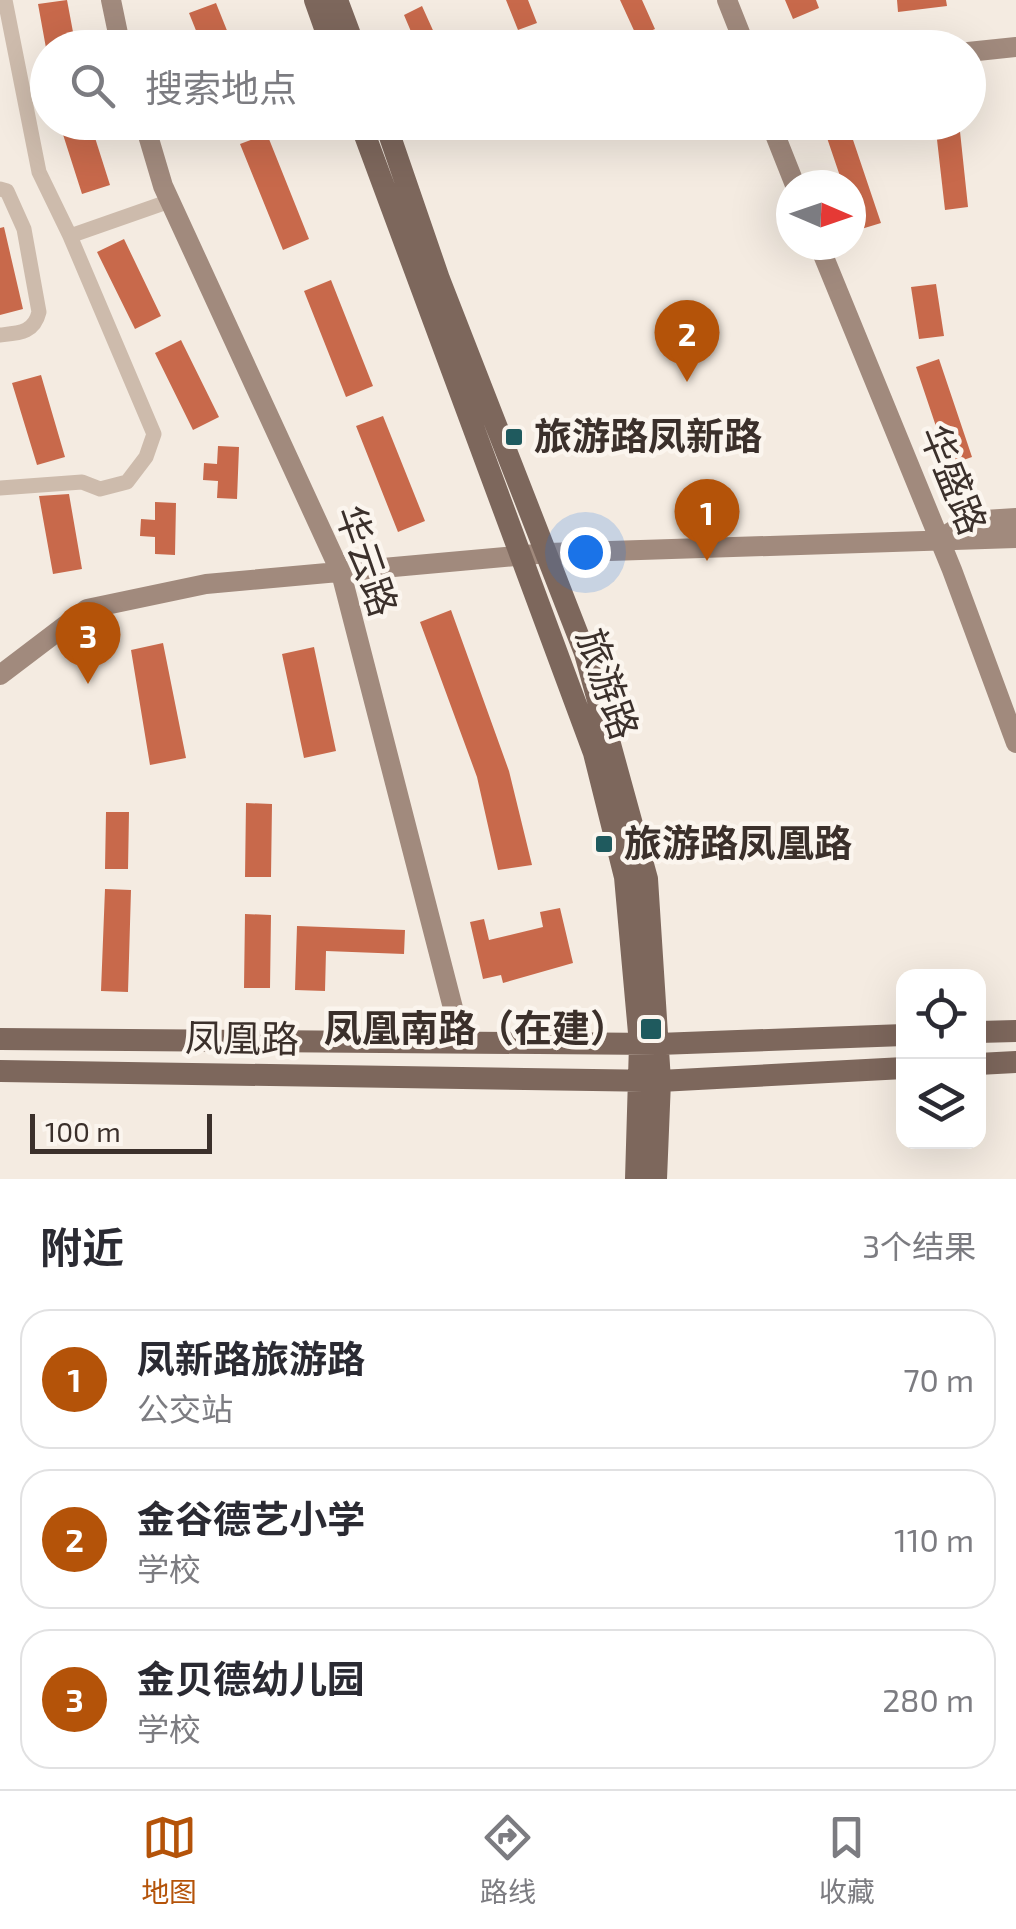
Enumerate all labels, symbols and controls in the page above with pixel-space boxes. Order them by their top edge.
search box [30,30,986,140]
icon: search [65,58,120,113]
text: 搜索地点 [145,64,297,110]
north arrow [776,170,866,260]
pin: 2 [654,300,720,382]
place label: 旅游路凤新路 [534,412,762,458]
street label: 华盛路 [912,418,998,541]
marker: 旅游路凤新路 [503,426,525,448]
pin: 1 [674,478,740,561]
street label: 华云路 [328,499,408,622]
your location [560,527,611,578]
pin: 3 [56,602,120,684]
street label: 旅游路 [569,622,649,745]
place label: 旅游路凤凰路 [624,819,852,865]
marker: 旅游路凤凰路 [593,833,615,855]
map controls [896,969,986,1149]
button: locate [896,969,986,1059]
place label: 凤凰南路（在建） [324,1004,628,1050]
street label: 凤凰路 [185,1013,299,1061]
marker: 凤凰南路（在建） [638,1016,664,1042]
button: layers [896,1059,986,1149]
scale bar [30,1109,212,1154]
text: 100 m [45,1114,121,1148]
text: 附近 [40,1221,124,1271]
text: 3个结果 [862,1226,976,1264]
text: 凤新路旅游路 [137,1335,365,1381]
text: 1 [68,1360,81,1398]
text: 70 m [903,1360,974,1398]
text: 公交站 [137,1389,233,1427]
text: 金谷德艺小学 [137,1495,365,1541]
text: 2 [65,1520,84,1558]
text: 110 m [894,1520,974,1558]
text: 学校 [137,1549,201,1587]
text: 金贝德幼儿园 [137,1655,365,1701]
text: 3 [65,1680,84,1718]
text: 280 m [882,1680,974,1718]
text: 学校 [137,1709,201,1747]
tab: 地图 [141,1810,197,1910]
tab: 路线 [480,1810,536,1910]
tab: 收藏 [819,1810,875,1910]

